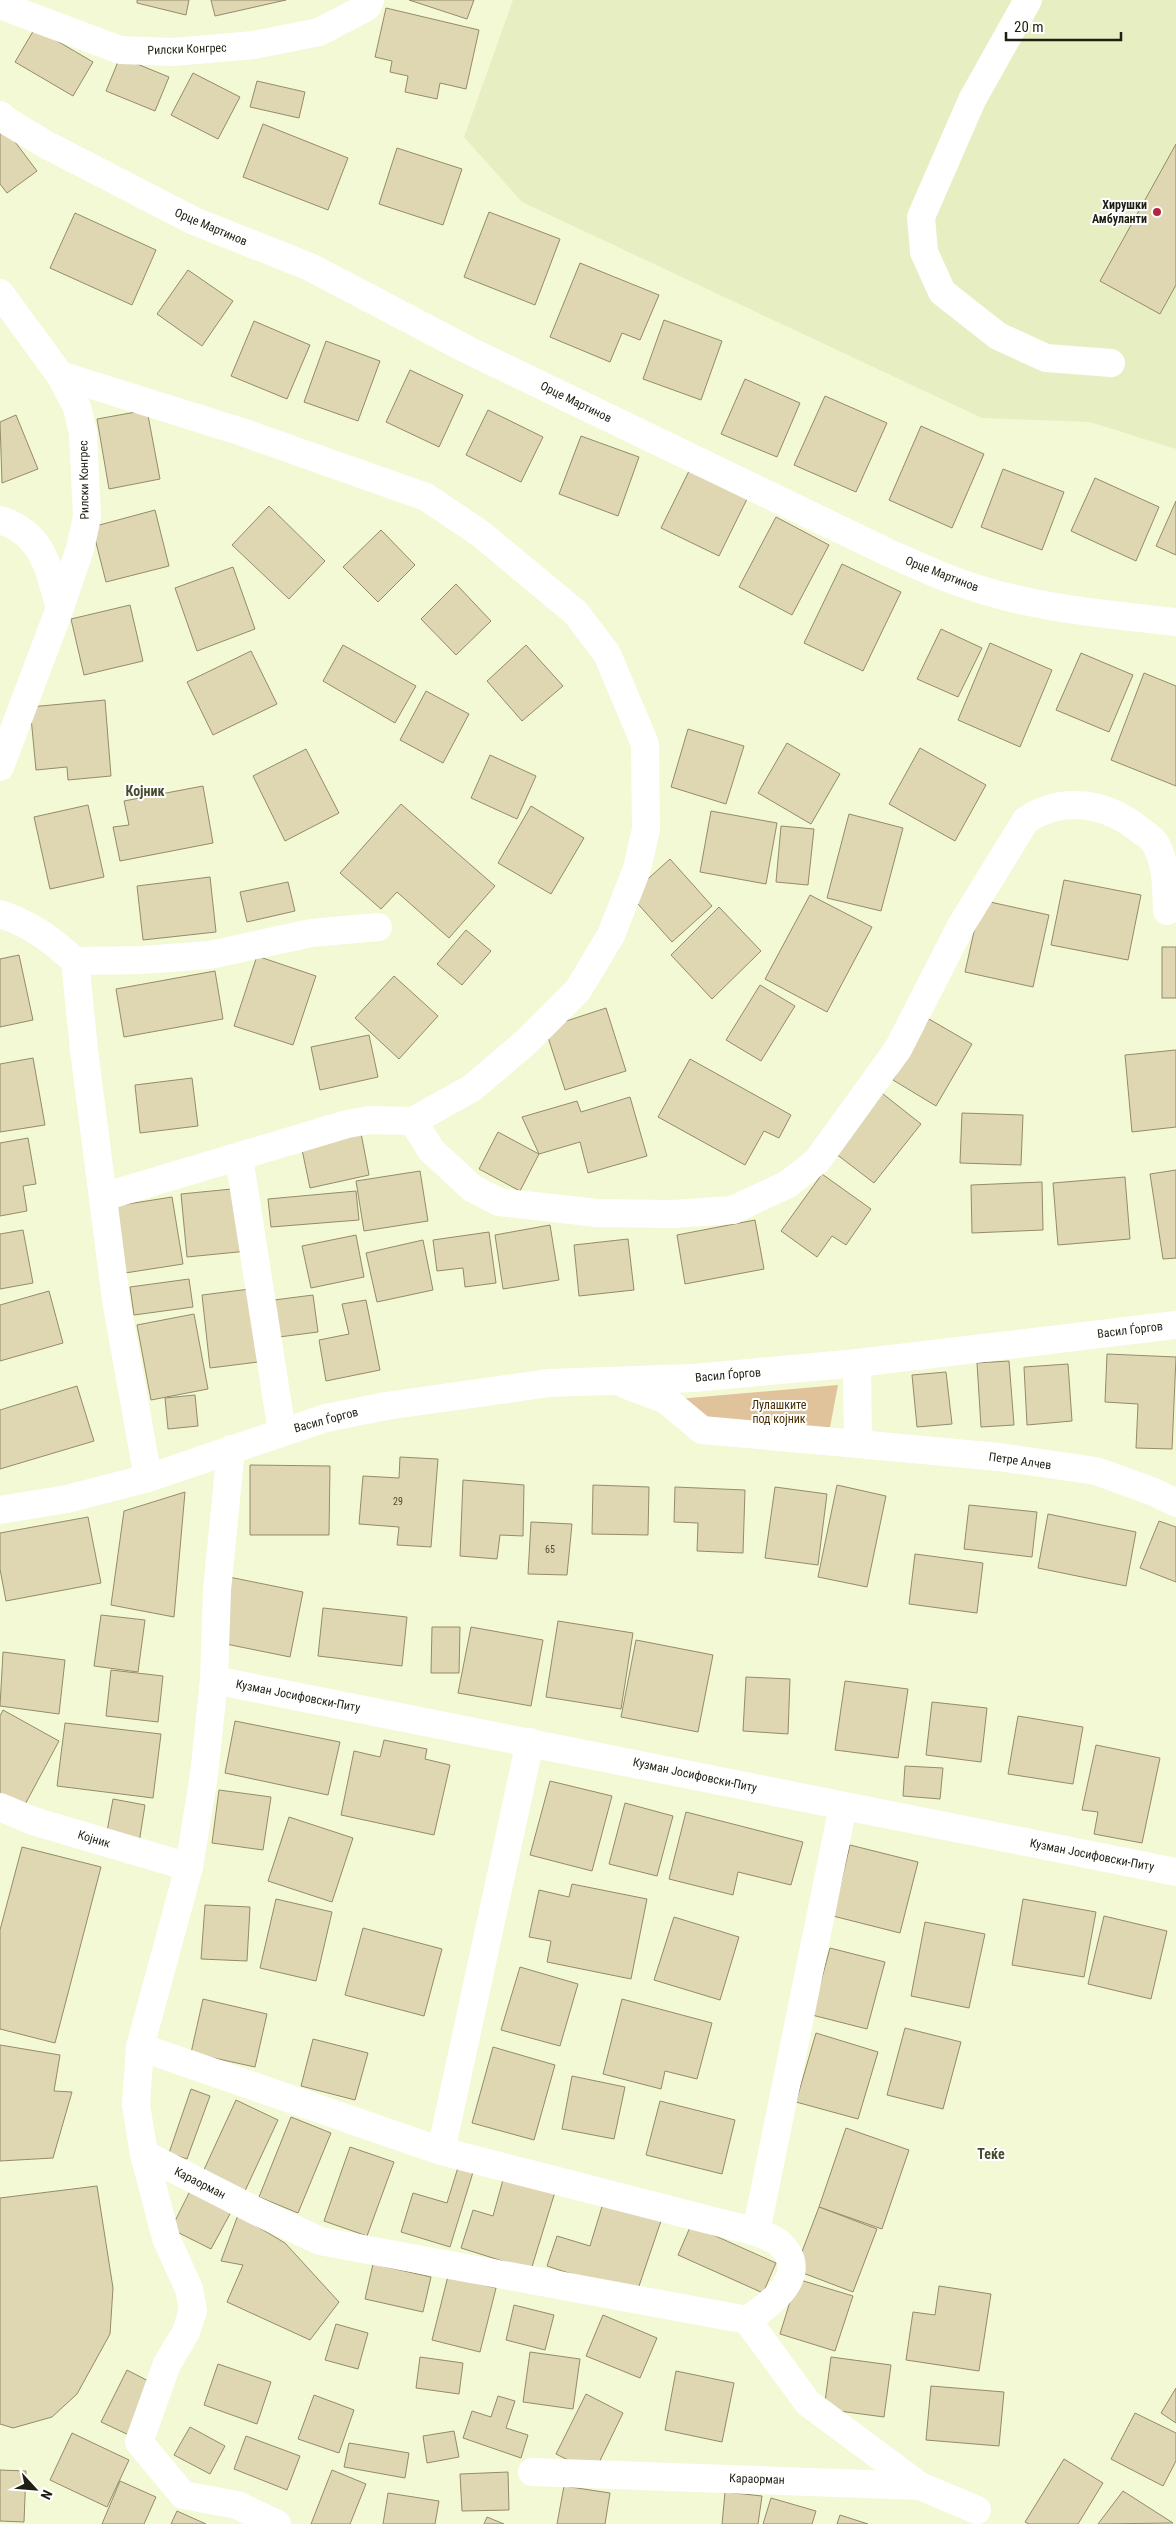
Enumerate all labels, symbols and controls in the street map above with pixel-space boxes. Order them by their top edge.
scale bar [1006,10,1121,42]
text: 20 m [1014,18,1044,36]
street label: Рилски Конгрес [147,41,227,57]
place label: Хирушки Амбуланти [1092,198,1147,226]
street label: Орце Мартинов [173,205,249,249]
marker: Хирушки Амбуланти [1151,206,1163,218]
street label: Орце Мартинов [538,379,614,425]
street label: Рилски Конгрес [76,440,92,520]
street label: Орце Мартинов [903,554,981,594]
district label: Којник [125,783,165,799]
street label: Васил Ѓоргов [1096,1318,1164,1341]
street label: Васил Ѓоргов [694,1364,761,1385]
park label: Лулашките под којник [752,1398,807,1426]
street label: Васил Ѓоргов [292,1404,360,1435]
street label: Петре Алчев [988,1450,1052,1472]
house number: 29 [393,1496,403,1507]
house number: 65 [545,1544,555,1555]
street label: Кузман Јосифовски-Питу [235,1677,361,1715]
street label: Кузман Јосифовски-Питу [632,1755,758,1795]
street label: Којник [76,1827,112,1851]
street label: Кузман Јосифовски-Питу [1029,1836,1155,1874]
district label: Теќе [977,2146,1005,2162]
street label: Караорман [172,2164,228,2202]
north arrow [10,2464,60,2514]
street label: Караорман [729,2471,785,2487]
text: N [38,2487,56,2502]

